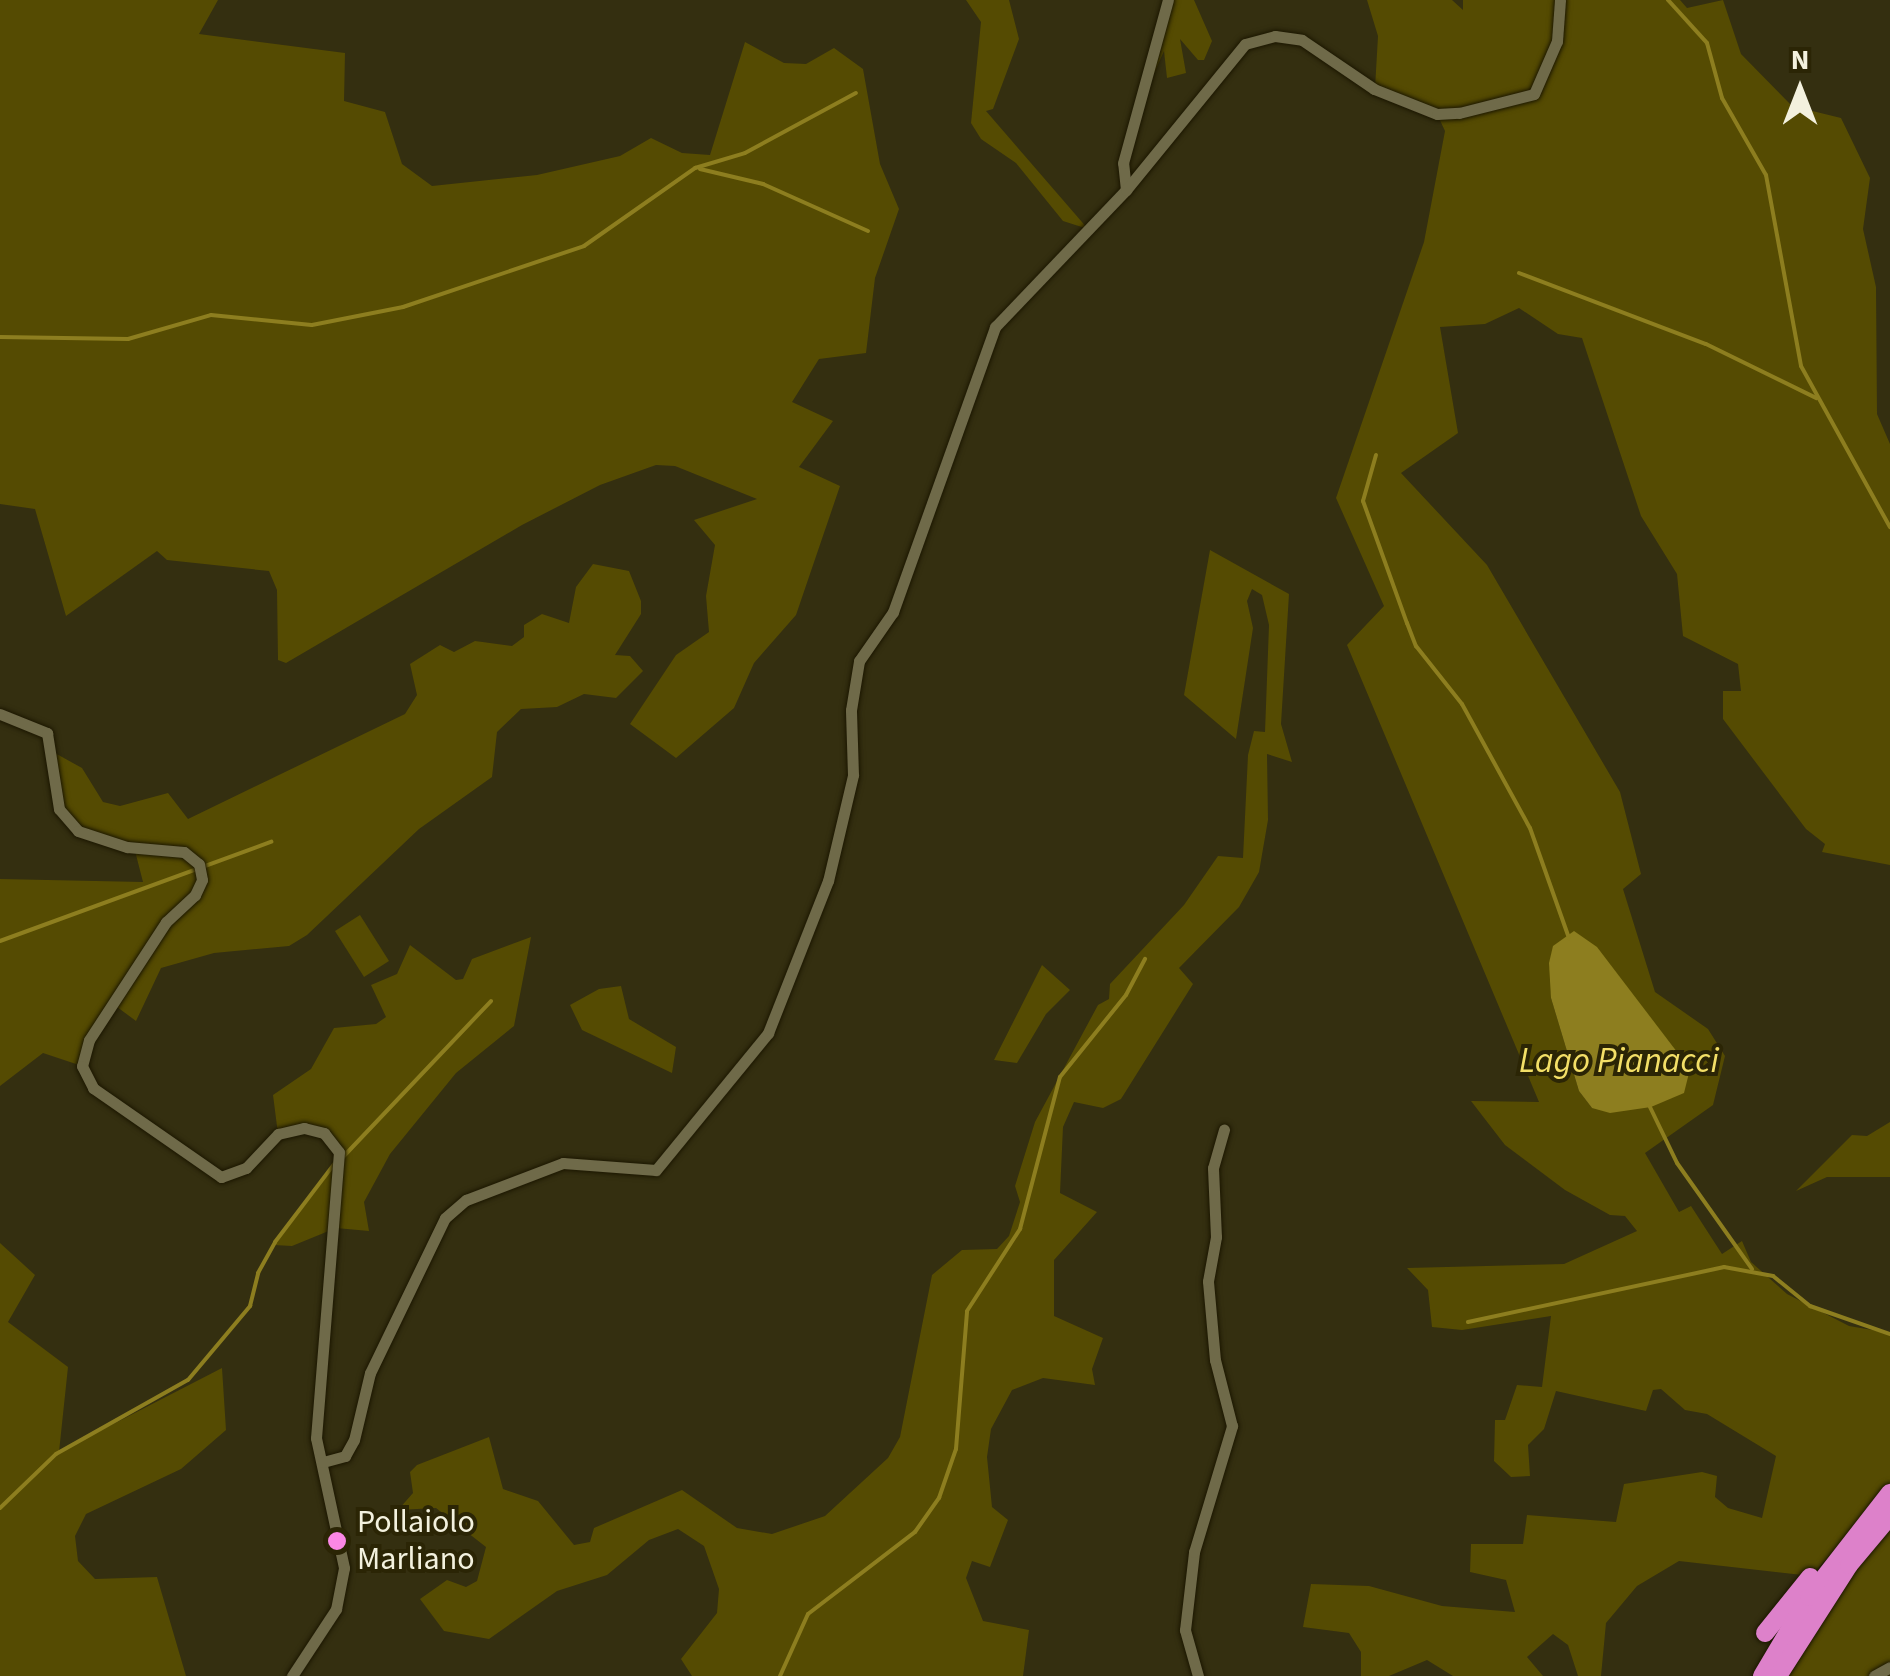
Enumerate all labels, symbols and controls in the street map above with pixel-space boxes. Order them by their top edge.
north arrow [1750,40,1850,140]
text: N [1791,40,1809,80]
water label: Lago Pianacci [1519,1040,1719,1082]
place label: Pollaiolo Marliano [357,1504,475,1579]
marker: Pollaiolo Marliano [326,1530,348,1552]

